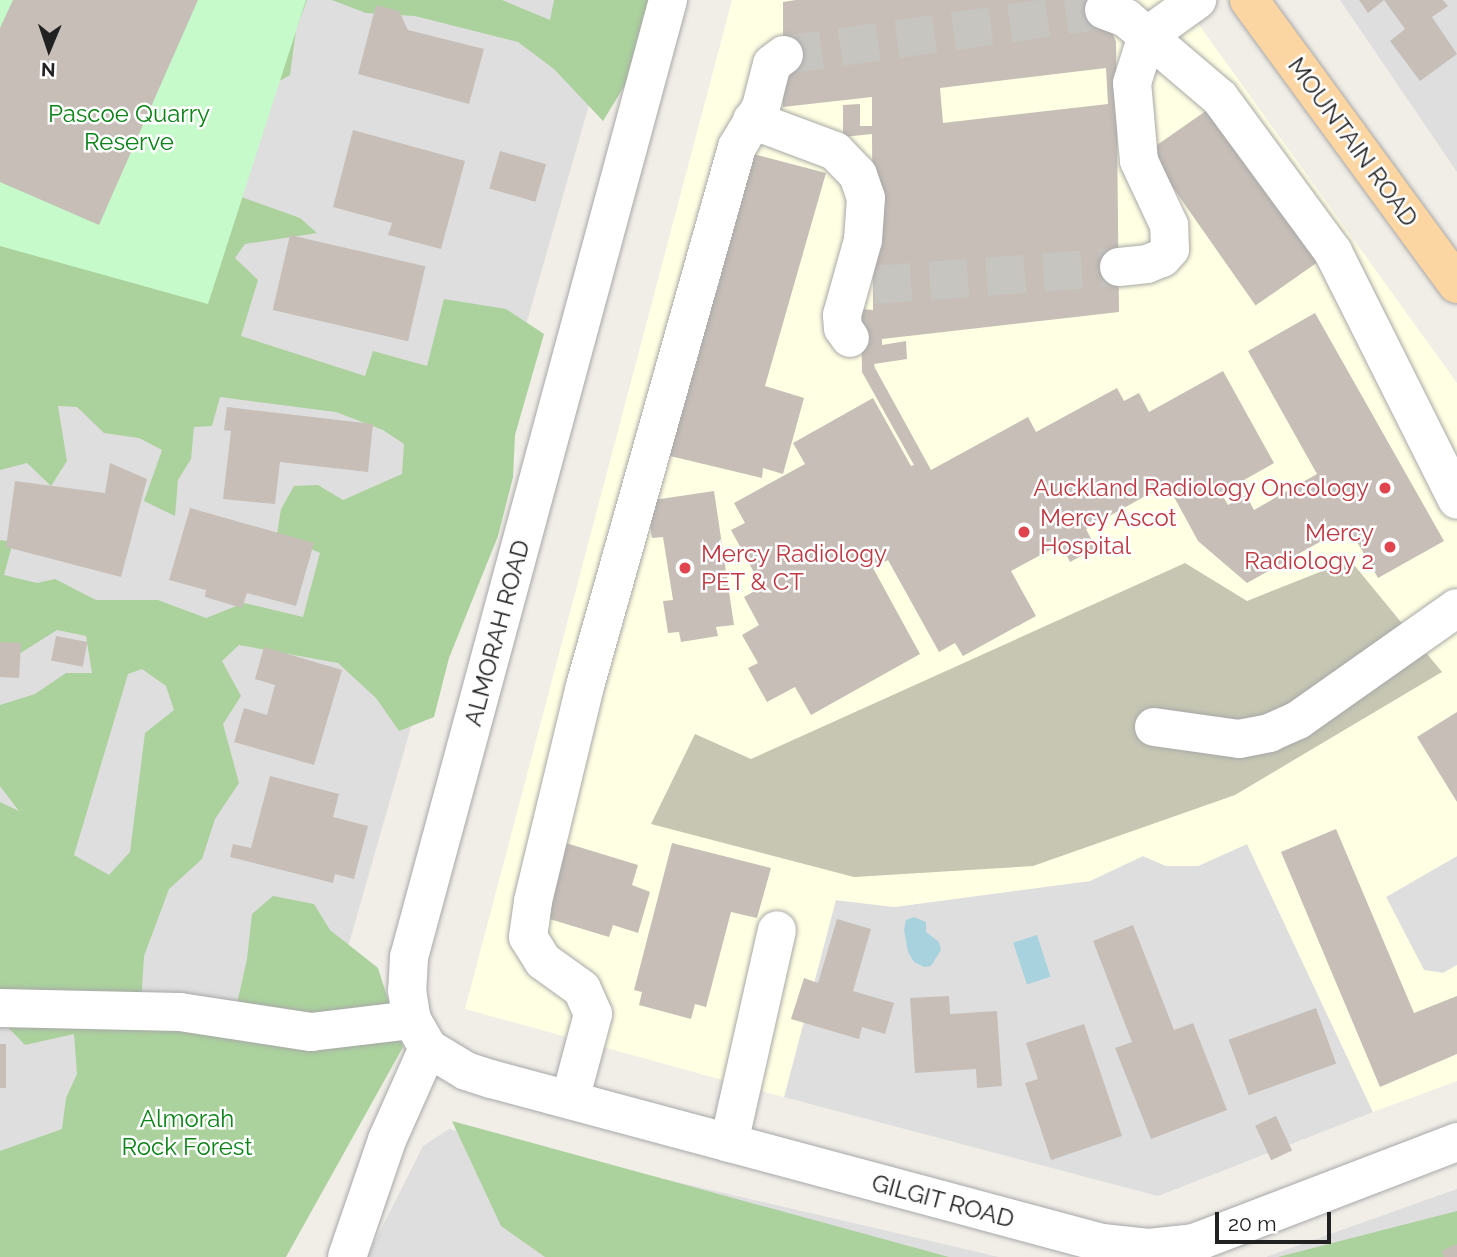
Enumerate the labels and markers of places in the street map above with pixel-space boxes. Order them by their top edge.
place label: Auckland Radiology Oncology [1033,474,1369,502]
marker: Auckland Radiology Oncology [1375,478,1395,498]
place label: Mercy Ascot Hospital [1040,504,1178,560]
place label: Mercy Radiology 2 [1244,519,1374,575]
marker: Mercy Ascot Hospital [1014,522,1034,542]
marker: Mercy Radiology 2 [1380,537,1400,557]
place label: Mercy Radiology PET & CT [701,540,888,596]
marker: Mercy Radiology PET & CT [675,558,695,578]

